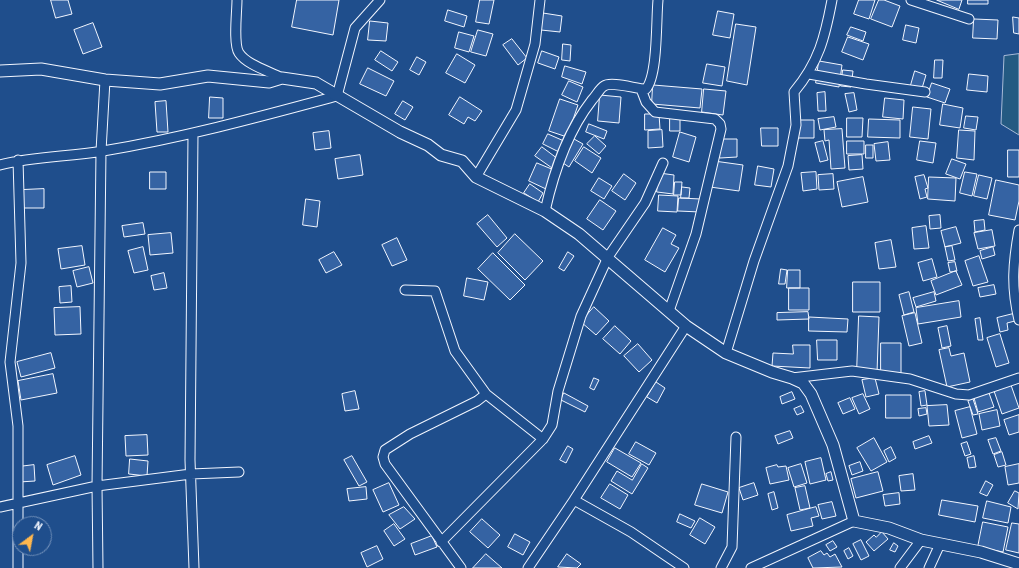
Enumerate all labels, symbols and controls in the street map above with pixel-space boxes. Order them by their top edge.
north arrow [12,516,52,556]
text: N [32,519,44,534]

